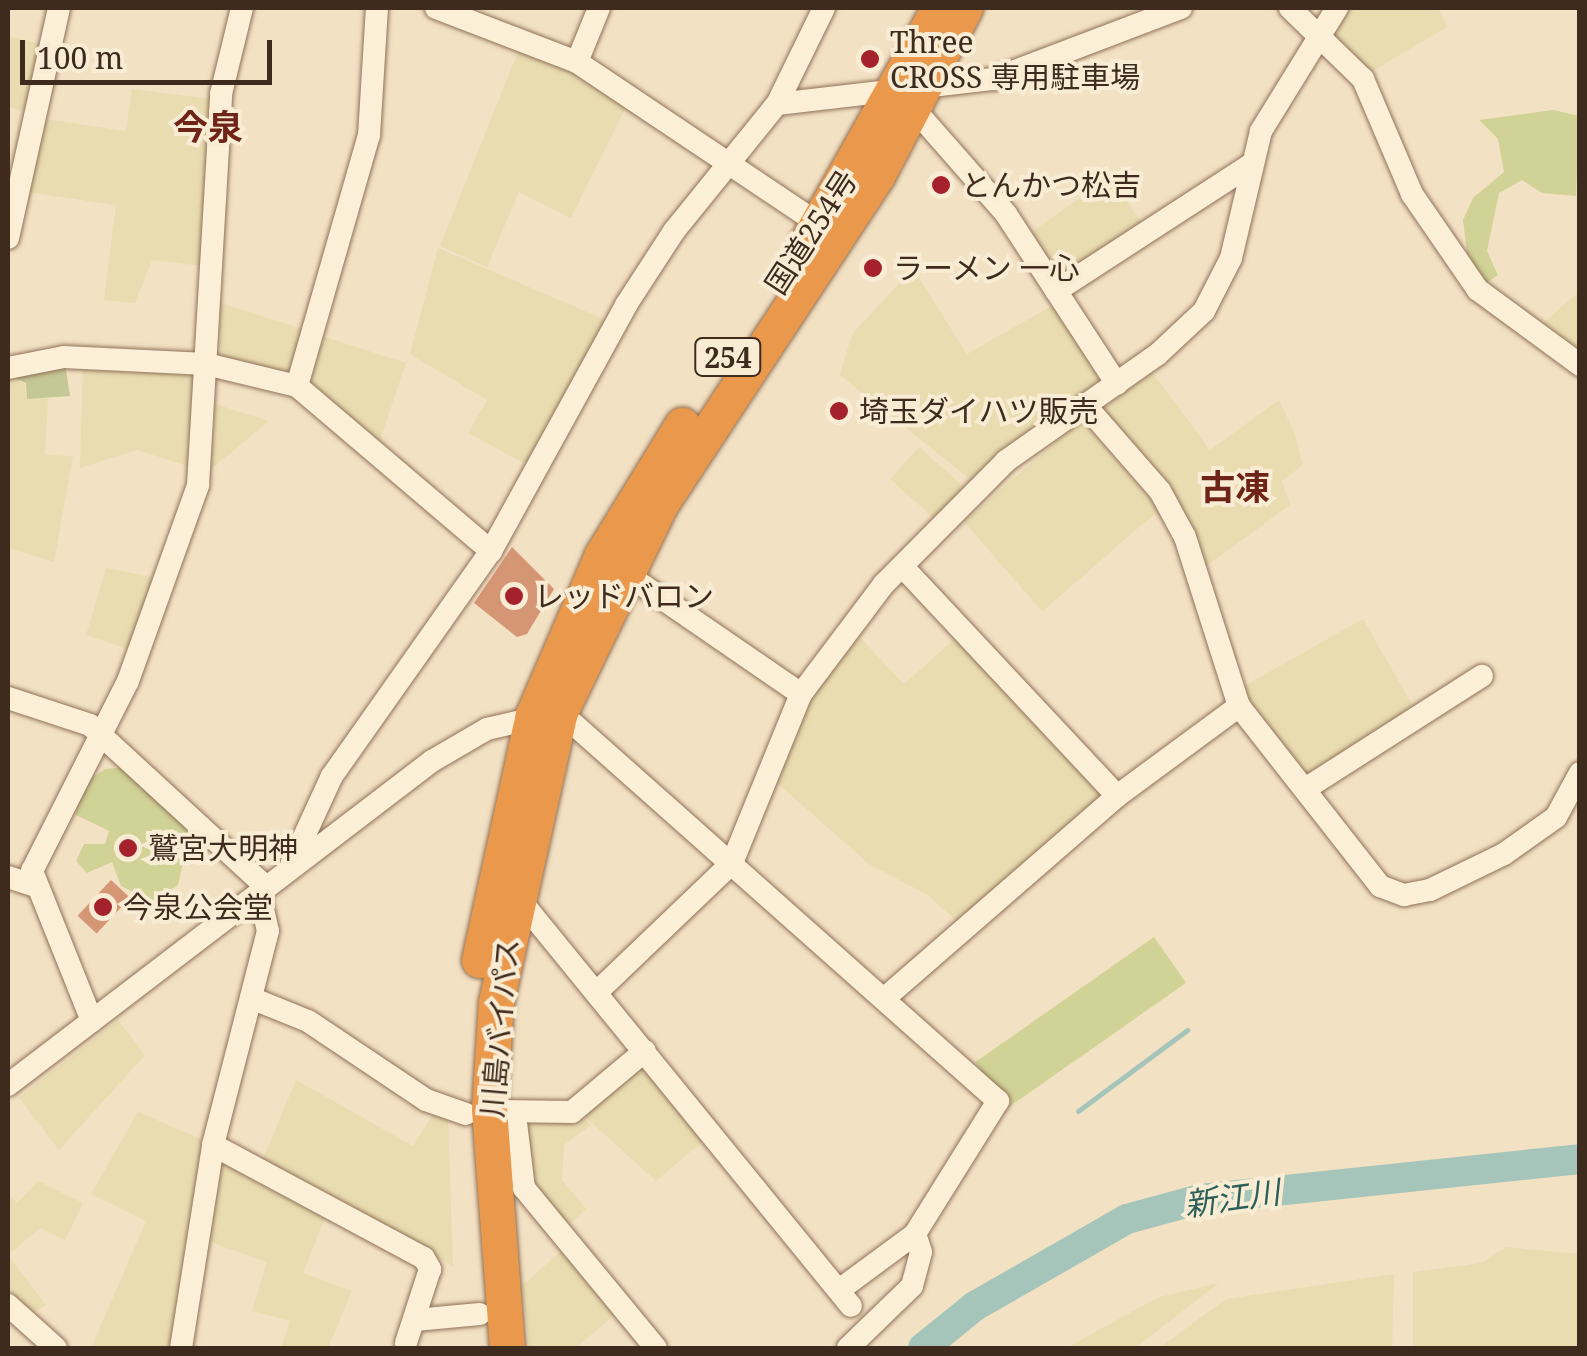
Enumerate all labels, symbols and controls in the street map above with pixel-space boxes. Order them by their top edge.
scale bar [25,20,278,82]
place label: Three CROSS 専用駐車場 [890,24,1140,94]
text: 100 m [37,37,123,78]
marker: Three CROSS 専用駐車場 [859,48,881,70]
district label: 今泉 [173,106,243,148]
street label: 国道254号 [758,163,864,301]
place label: とんかつ松吉 [961,167,1141,203]
marker: とんかつ松吉 [930,174,952,196]
place label: ラーメン 一心 [893,250,1081,286]
marker: ラーメン 一心 [862,257,884,279]
road number: 254 [693,334,763,380]
place label: 埼玉ダイハツ販売 [859,393,1099,429]
marker: 埼玉ダイハツ販売 [828,400,850,422]
district label: 古凍 [1200,466,1270,508]
place label: レッドバロン [534,578,714,614]
marker: レッドバロン [503,585,525,607]
place label: 鷲宮大明神 [148,830,298,866]
marker: 鷲宮大明神 [117,837,139,859]
place label: 今泉公会堂 [123,889,273,925]
marker: 今泉公会堂 [92,896,114,918]
street label: 川島バイパス [474,937,526,1119]
water label: 新江川 [1182,1172,1282,1224]

